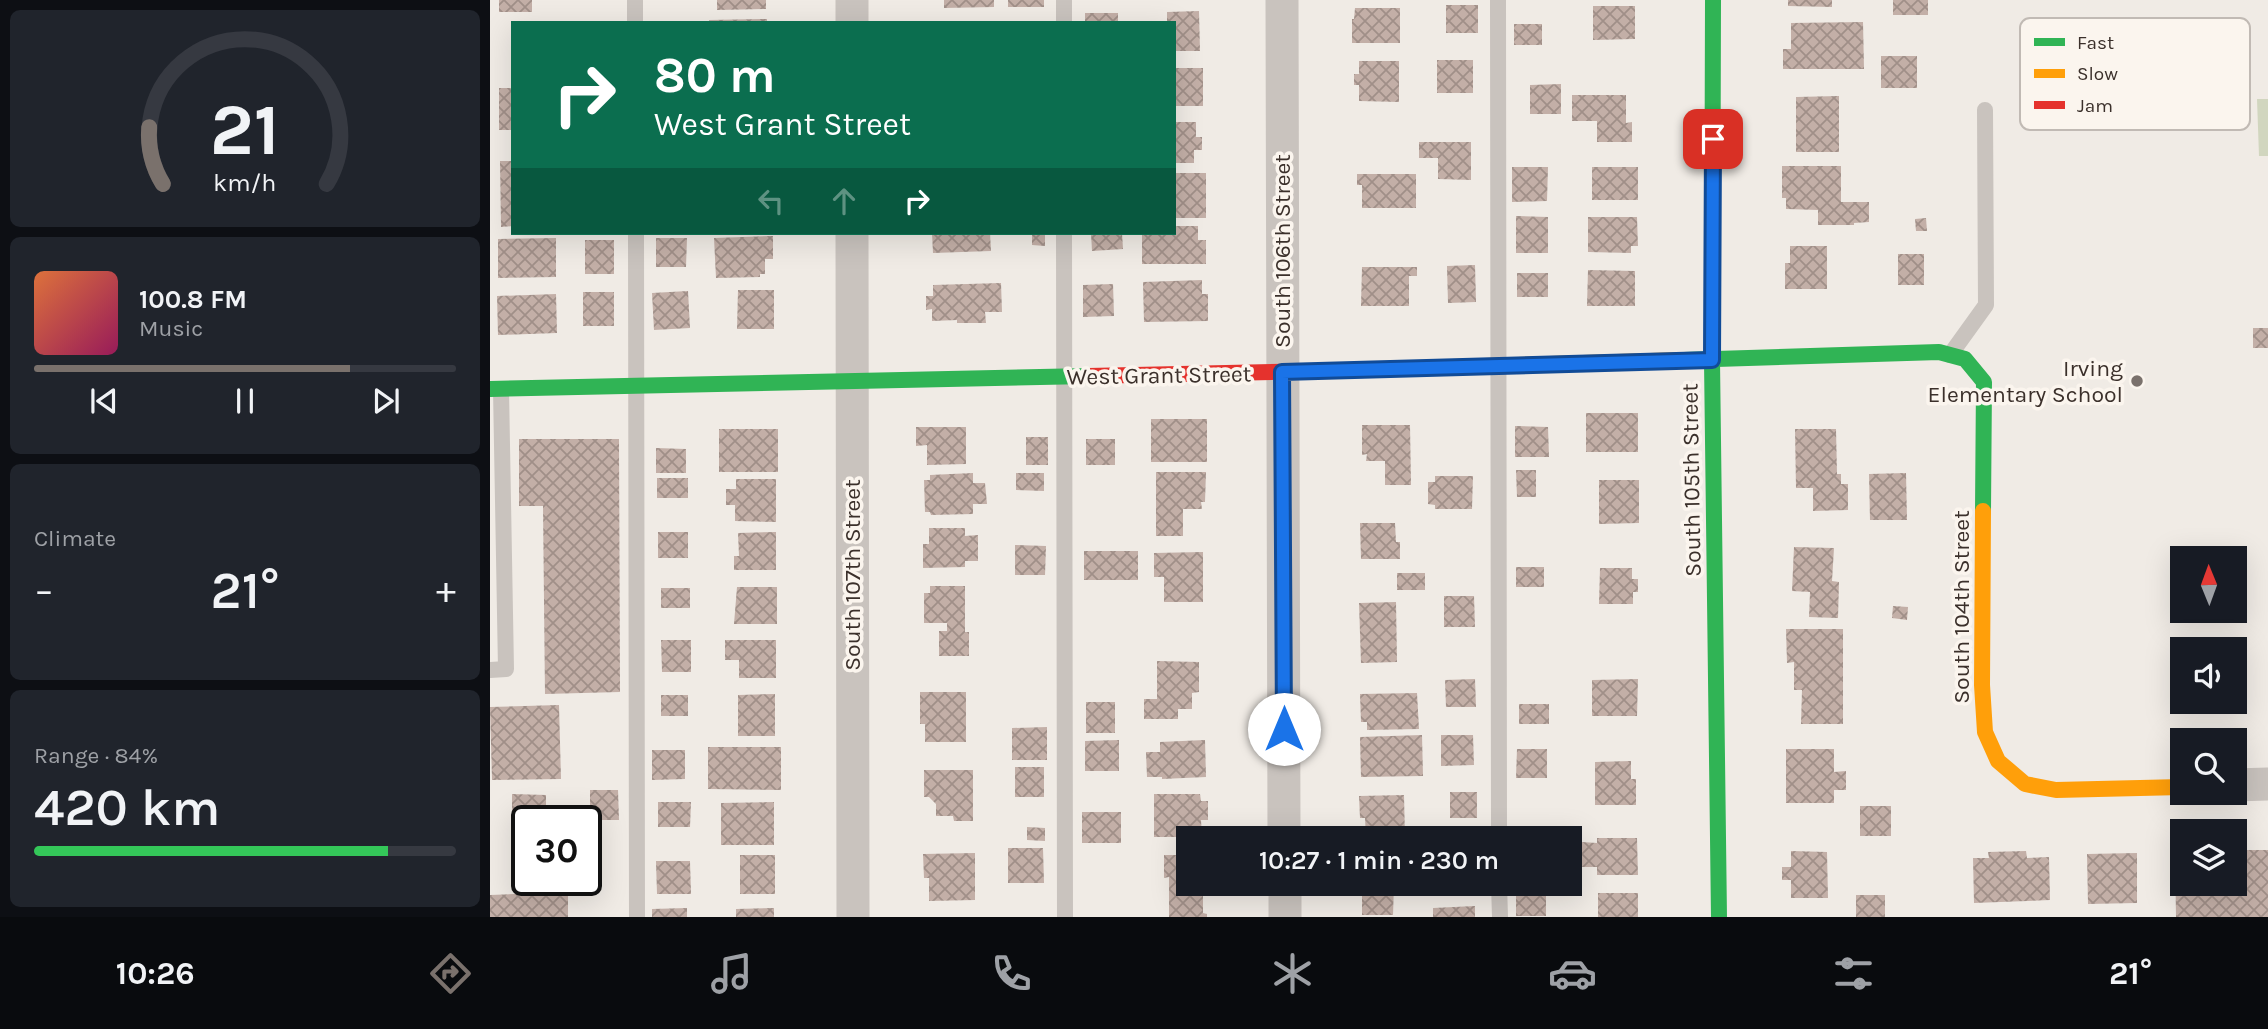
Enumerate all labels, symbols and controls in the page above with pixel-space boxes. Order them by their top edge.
legend [2020,18,2250,130]
text: Fast [2077,32,2114,54]
text: 80 m [654,47,776,104]
icon: right [539,49,630,140]
text: Slow [2077,63,2118,85]
text: 21 [210,88,280,173]
text: Jam [2077,95,2113,117]
text: West Grant Street [654,106,911,143]
pin [1683,109,1743,169]
icon: arrive [1694,120,1732,158]
street label: South 106th Street [1269,154,1296,348]
text: km/h [213,168,277,197]
icon: left [752,182,790,220]
icon: ahead [825,182,863,220]
icon: right [898,182,936,220]
text: 100.8 FM [139,284,247,315]
text: Music [139,315,203,342]
place label: Irving Elementary School [1928,355,2123,408]
street label: West Grant Street [1066,360,1252,391]
marker: Irving Elementary School [2129,373,2145,389]
icon: previous [85,382,123,420]
icon: pause [226,382,264,420]
icon: next [367,382,405,420]
street label: South 105th Street [1676,383,1707,577]
street label: South 107th Street [839,479,866,671]
street label: South 104th Street [1948,510,1975,704]
text: Climate [34,525,116,552]
north arrow [2170,546,2247,623]
map controls [2170,546,2247,896]
text: 21° [211,560,279,621]
text: − [34,568,54,613]
text: + [436,568,456,613]
button: sound [2170,637,2247,714]
position arrow [1247,692,1321,766]
button: search [2170,728,2247,805]
text: Range · 84% [34,742,158,769]
text: 420 km [34,777,220,838]
speed limit sign: 30 [511,805,602,896]
button: layers [2170,819,2247,896]
text: 10:27 · 1 min · 230 m [1259,845,1499,876]
icon: directions [426,949,475,998]
icon: music [707,949,756,998]
icon: phone [987,949,1036,998]
icon: climate [1268,949,1317,998]
icon: car [1548,949,1597,998]
icon: filters [1829,949,1878,998]
text: 10:26 [116,955,195,992]
text: 21° [2109,955,2152,992]

